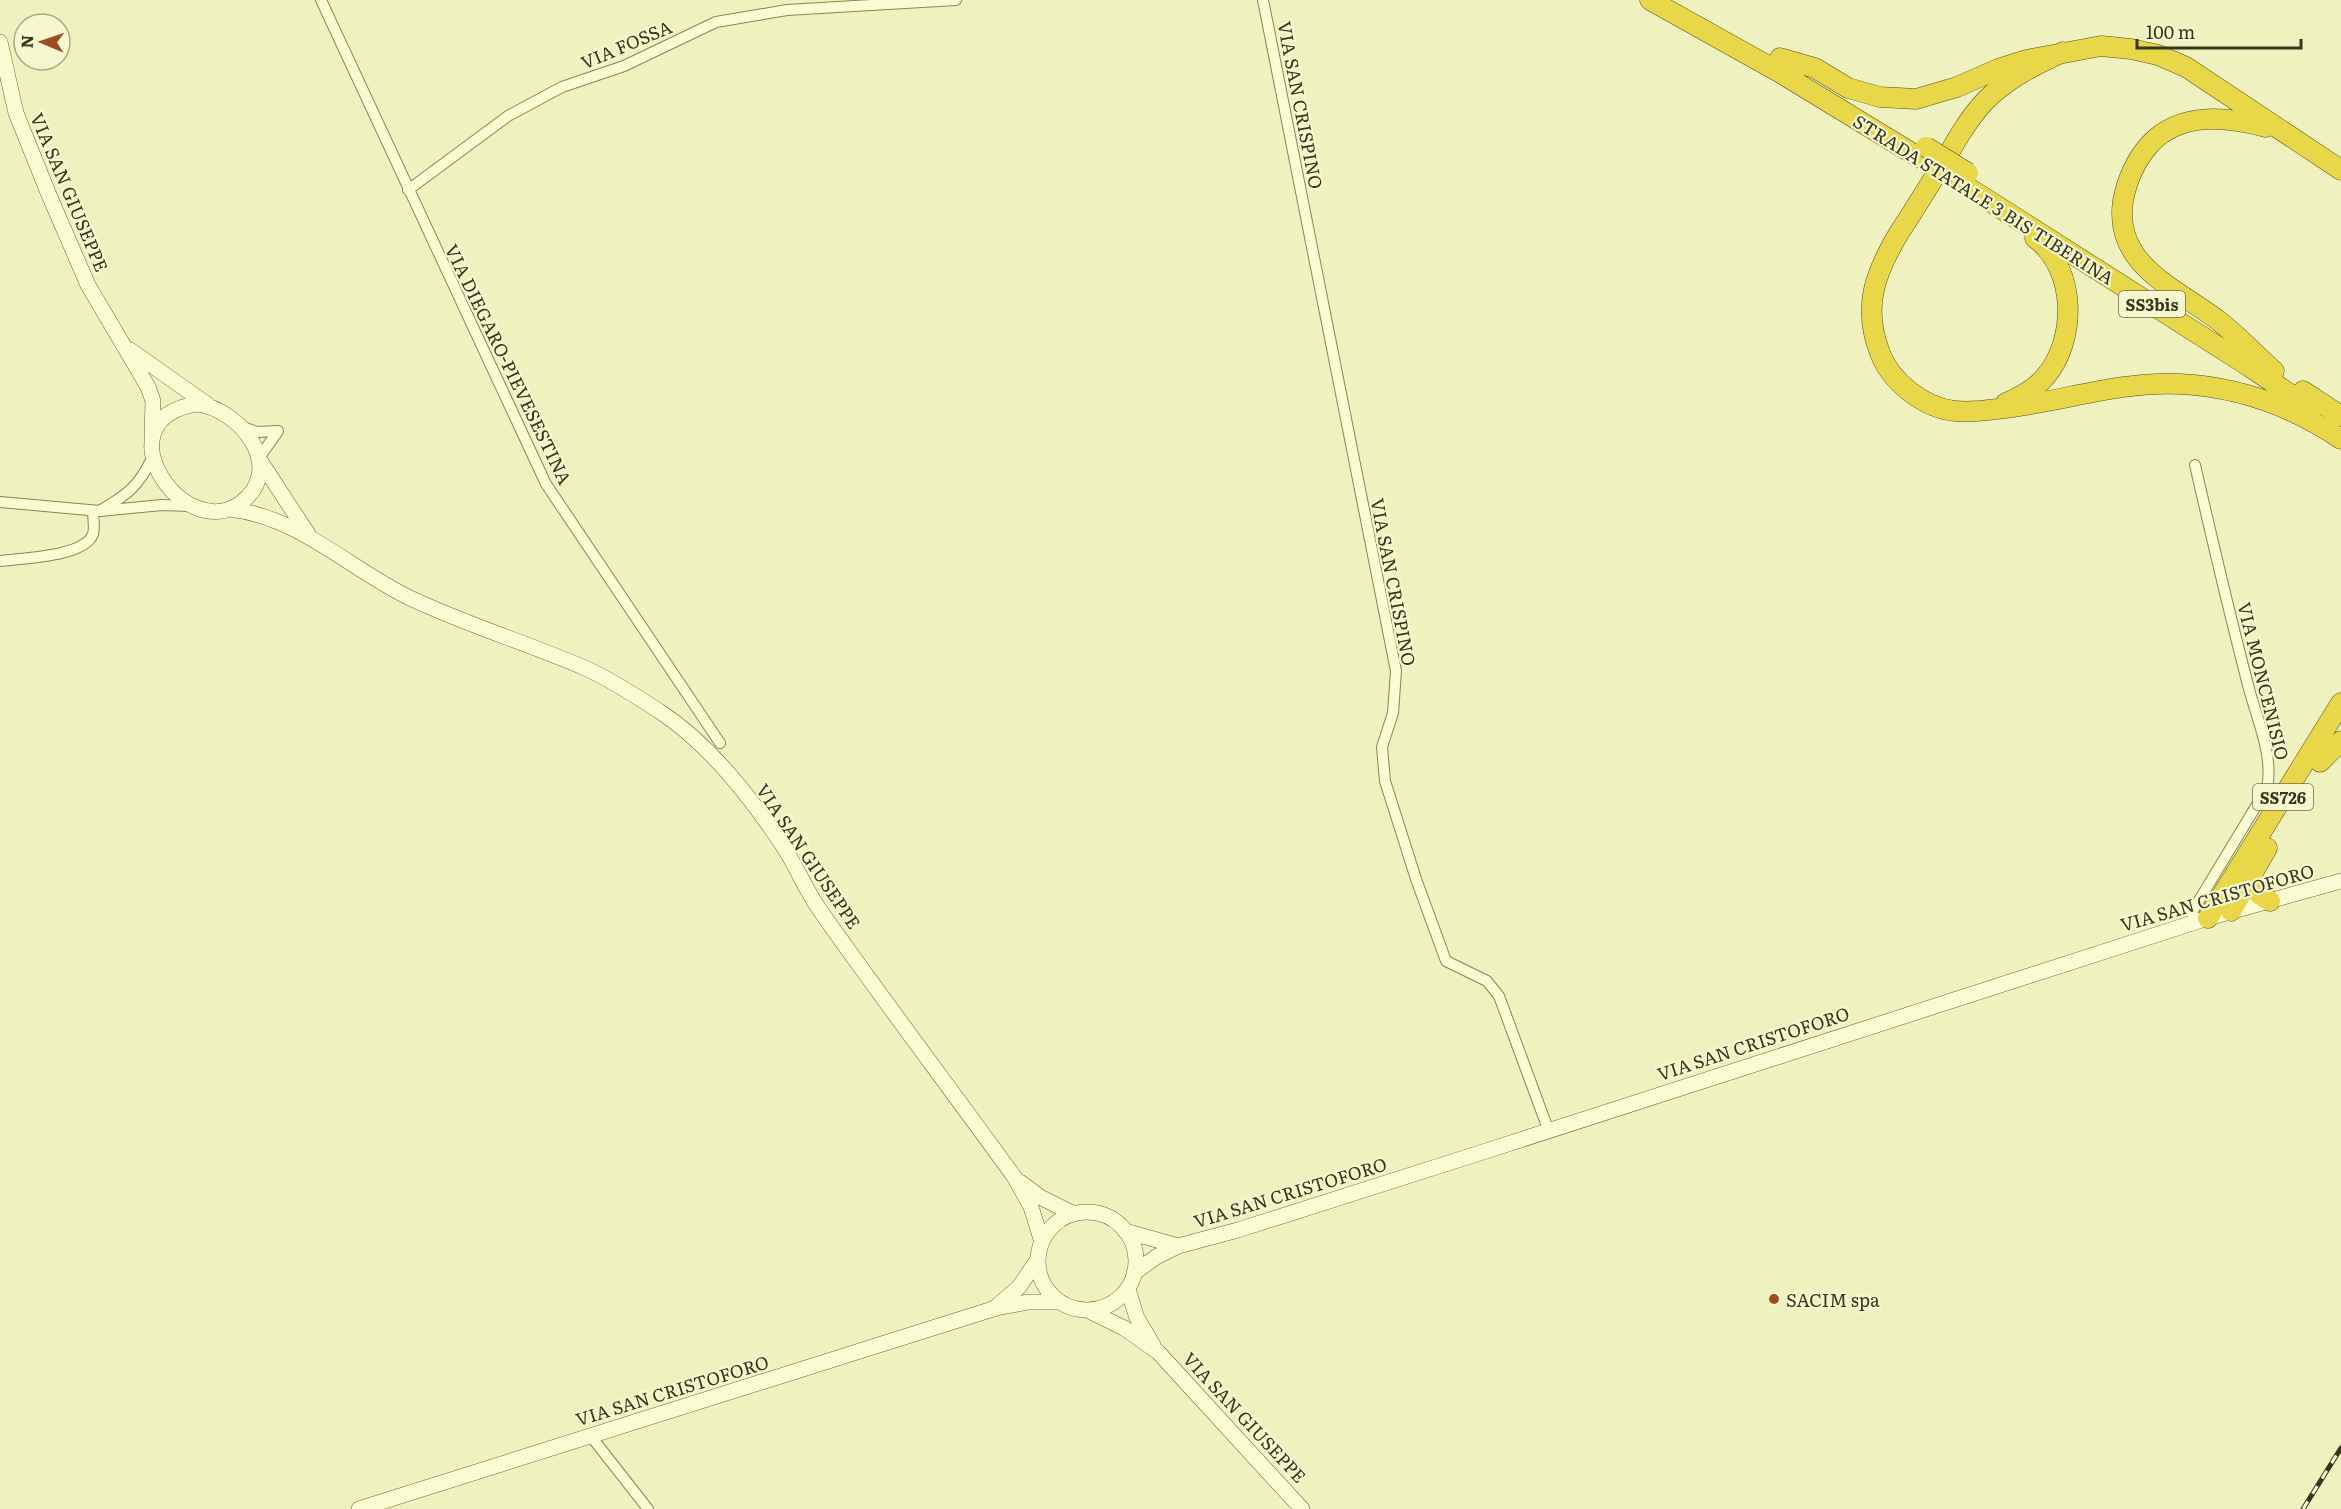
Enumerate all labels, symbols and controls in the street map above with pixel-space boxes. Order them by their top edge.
north arrow [12,12,72,72]
scale bar [2137,12,2300,50]
street label: VIA FOSSA [576,13,676,75]
text: 100 m [2146,18,2195,45]
street label: VIA SAN CRISPINO [1272,19,1330,191]
text: N [14,34,38,49]
street label: STRADA STATALE 3 BIS TIBERINA [1848,107,2120,291]
street label: VIA SAN GIUSEPPE [24,108,116,276]
street label: VIA DIEGARO-PIEVESESTINA [439,239,579,489]
road number: SS3bis [2119,291,2185,317]
street label: VIA SAN CRISPINO [1365,496,1423,668]
street label: VIA MONCENISIO [2231,599,2297,763]
street label: VIA SAN GIUSEPPE [750,778,868,934]
road number: SS726 [2253,784,2313,810]
street label: VIA SAN CRISTOFORO [2117,856,2317,938]
street label: VIA SAN CRISTOFORO [1653,999,1853,1087]
street label: VIA SAN CRISTOFORO [1190,1150,1390,1234]
place label: SACIM spa [1786,1286,1880,1313]
marker: SACIM spa [1767,1292,1781,1306]
street label: VIA SAN GIUSEPPE [1177,1345,1313,1489]
street label: VIA SAN CRISTOFORO [572,1348,772,1432]

